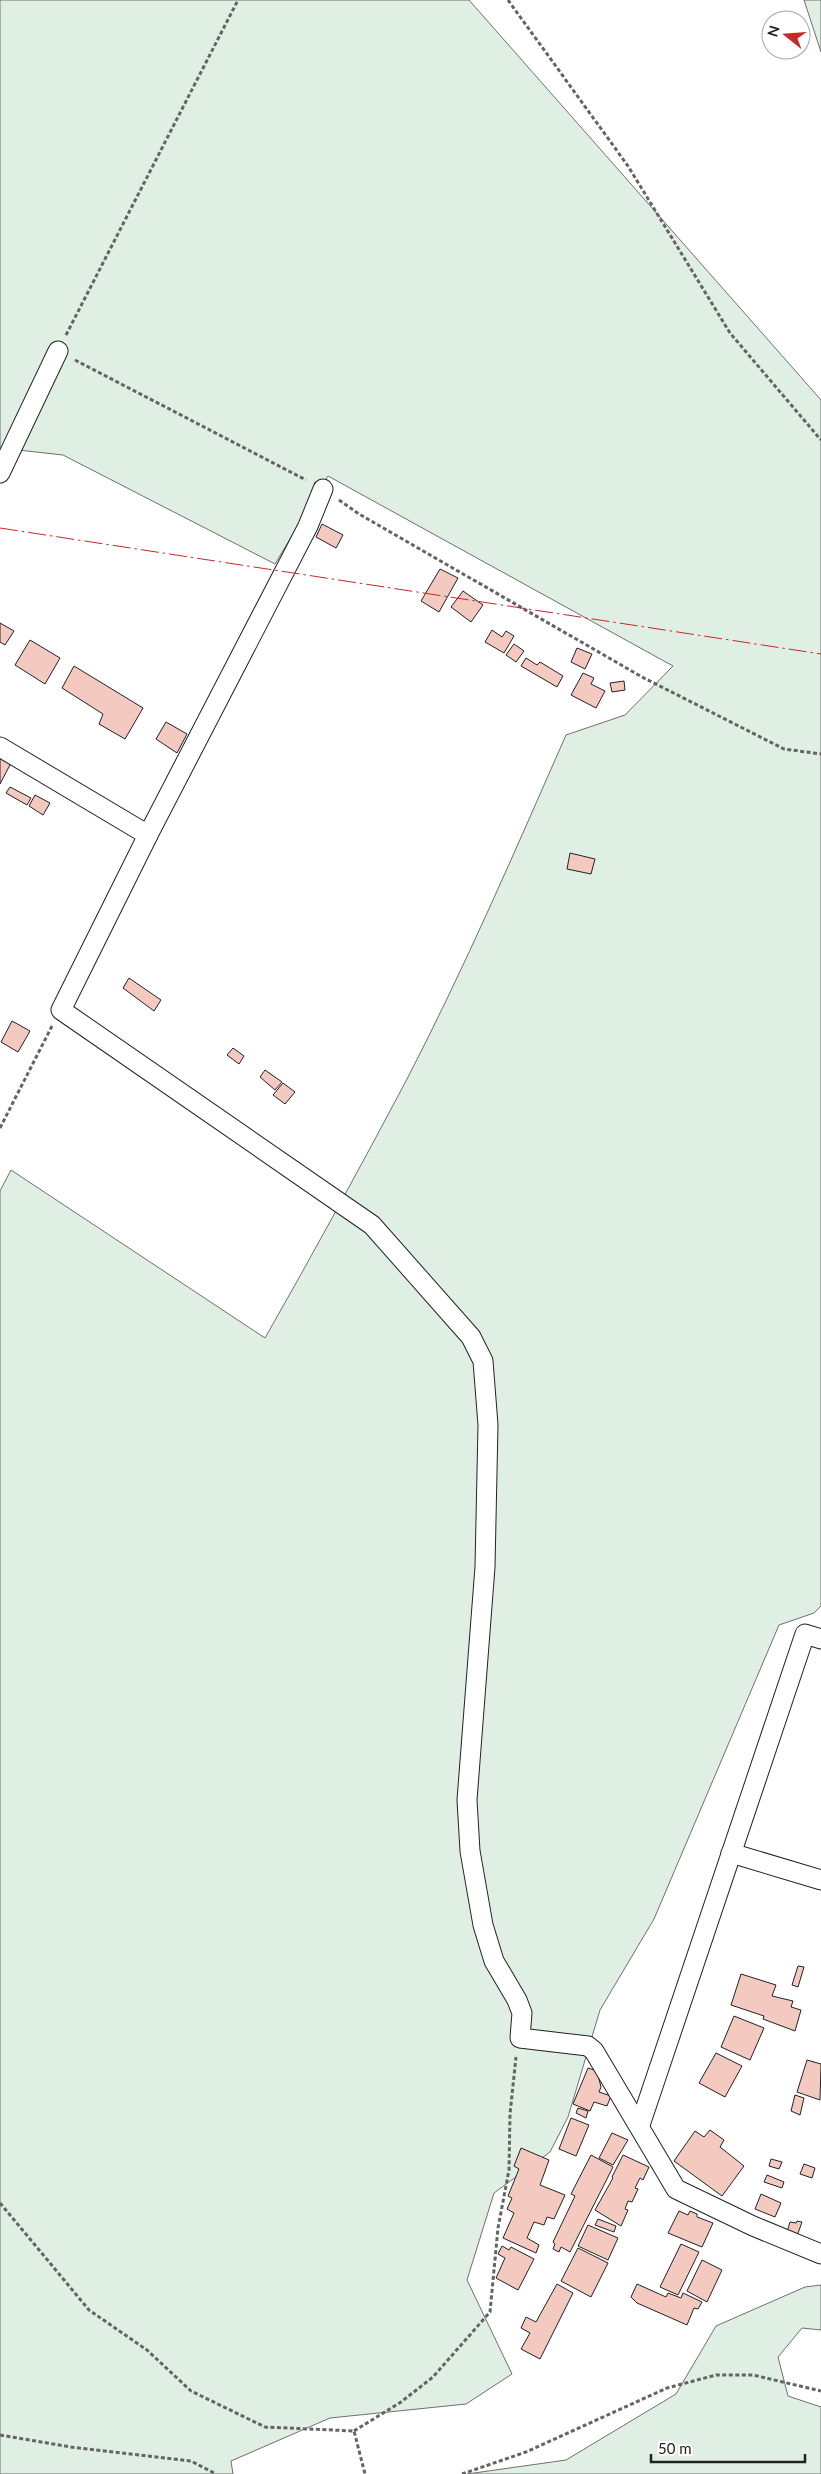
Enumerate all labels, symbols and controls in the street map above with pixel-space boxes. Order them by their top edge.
north arrow [761,10,811,60]
text: N [763,23,783,39]
scale bar [651,2432,805,2464]
text: 50 m [658,2439,692,2457]

